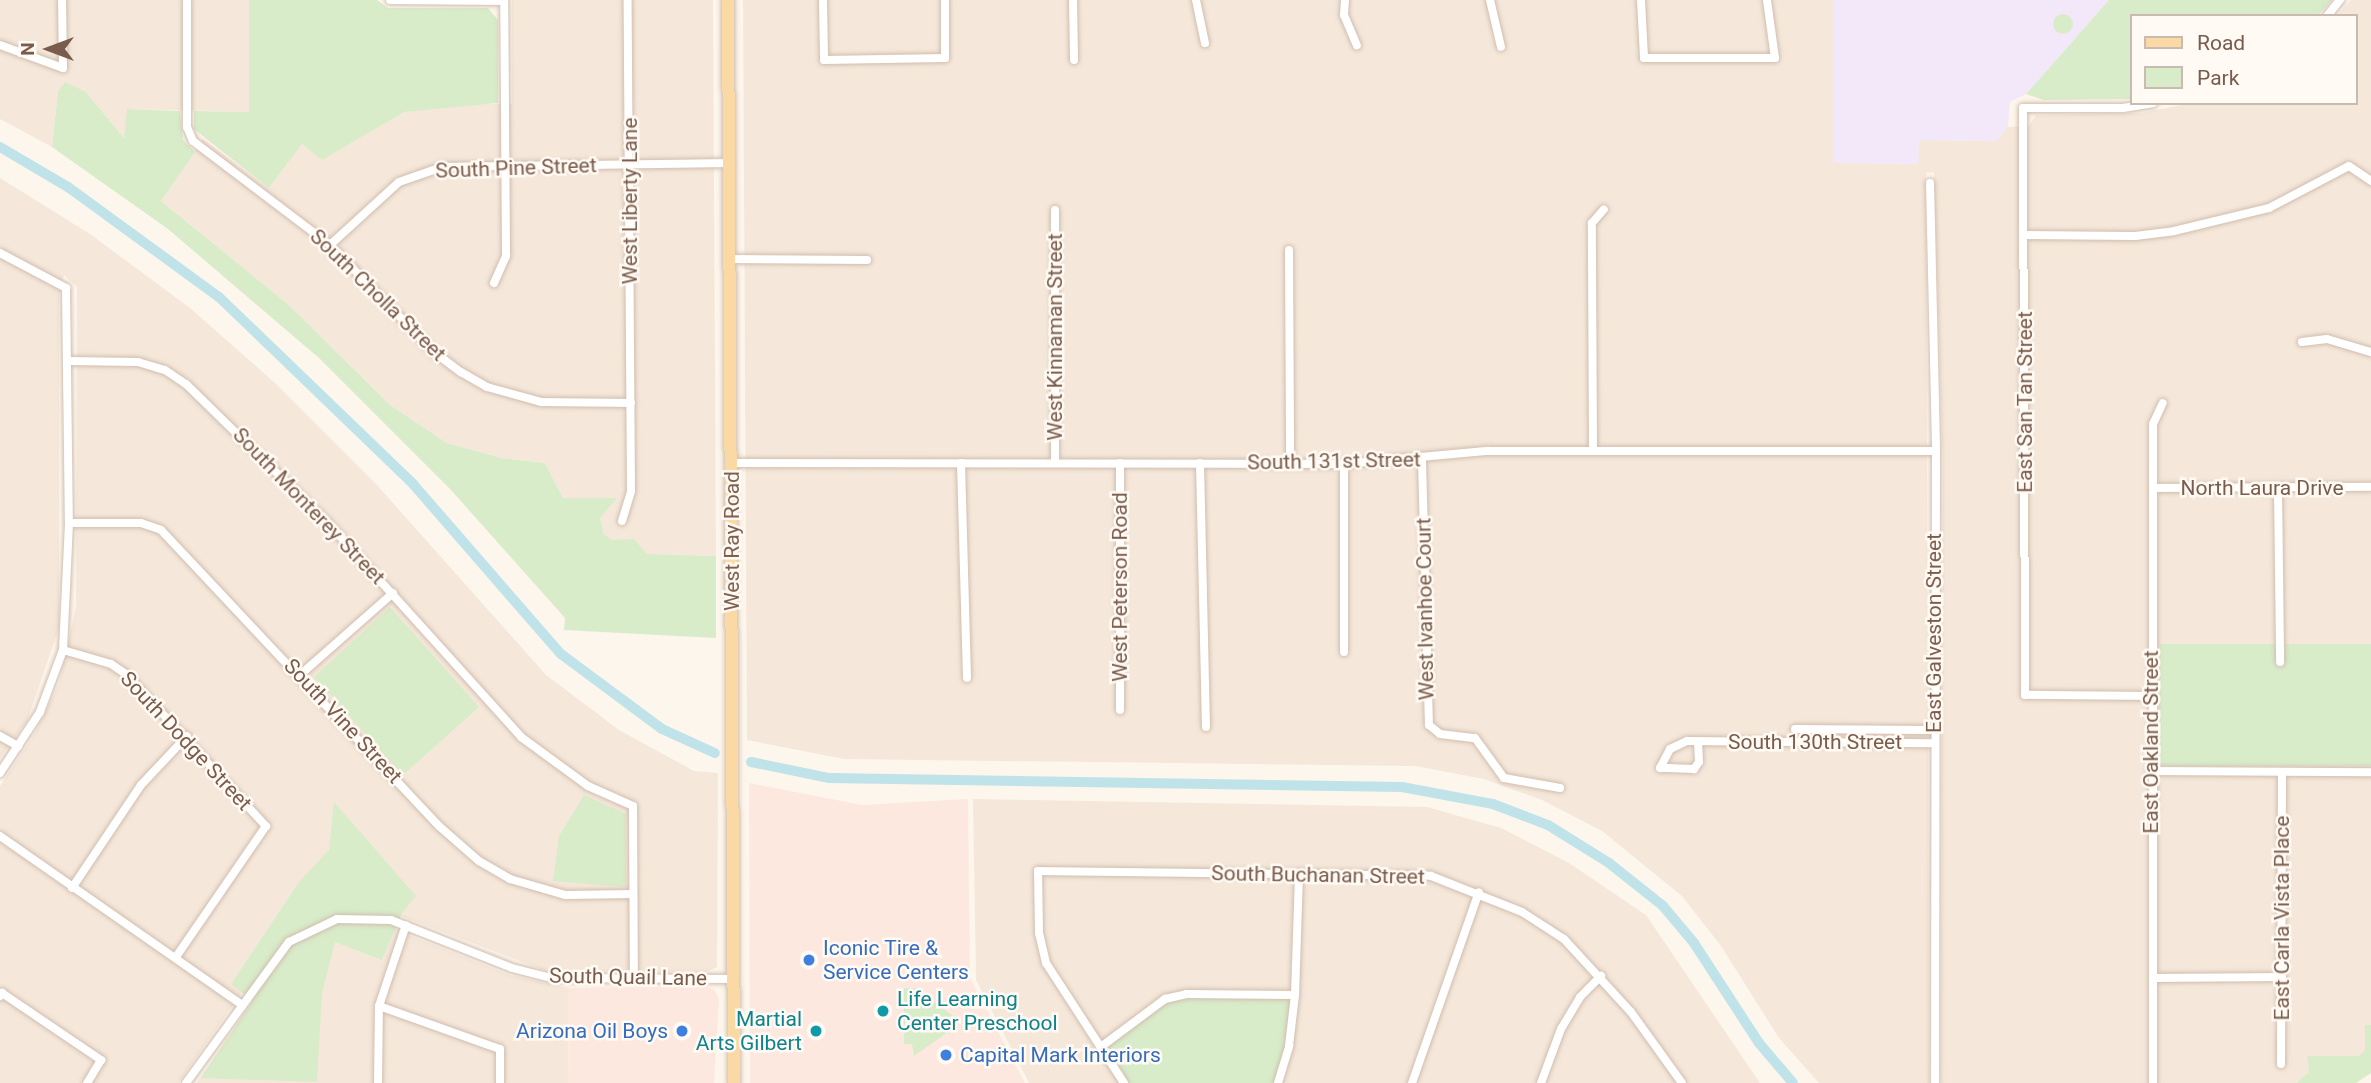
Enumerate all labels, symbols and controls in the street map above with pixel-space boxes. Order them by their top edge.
north arrow [14,14,84,84]
legend [2130,14,2357,105]
text: Road [2197,31,2245,55]
text: N [16,42,39,56]
text: Park [2197,66,2239,90]
street label: West Liberty Lane [617,118,643,284]
street label: South Pine Street [435,153,597,183]
street label: South Cholla Street [305,224,451,366]
street label: West Kinnaman Street [1042,233,1068,441]
street label: East San Tan Street [2012,311,2038,493]
street label: South Monterey Street [228,422,390,590]
street label: South 131st Street [1247,447,1421,475]
street label: West Ray Road [719,471,745,611]
street label: North Laura Drive [2180,475,2344,501]
street label: West Peterson Road [1107,492,1133,682]
street label: West Ivanhoe Court [1411,517,1439,701]
street label: East Galveston Street [1921,533,1947,733]
street label: East Oakland Street [2138,650,2164,834]
street label: South Vine Street [279,653,407,789]
street label: South Dodge Street [115,666,257,816]
street label: South 130th Street [1728,729,1902,755]
street label: East Carla Vista Place [2269,816,2295,1020]
street label: South Buchanan Street [1211,861,1425,889]
place label: Iconic Tire & Service Centers [823,935,969,985]
marker: Iconic Tire & Service Centers [801,952,817,968]
street label: South Quail Lane [549,963,707,991]
place label: Life Learning Center Preschool [897,986,1057,1036]
marker: Life Learning Center Preschool [875,1003,891,1019]
place label: Martial Arts Gilbert [696,1006,802,1056]
place label: Arizona Oil Boys [516,1018,668,1044]
marker: Arizona Oil Boys [674,1023,690,1039]
marker: Martial Arts Gilbert [808,1023,824,1039]
place label: Capital Mark Interiors [960,1042,1161,1068]
marker: Capital Mark Interiors [938,1047,954,1063]

